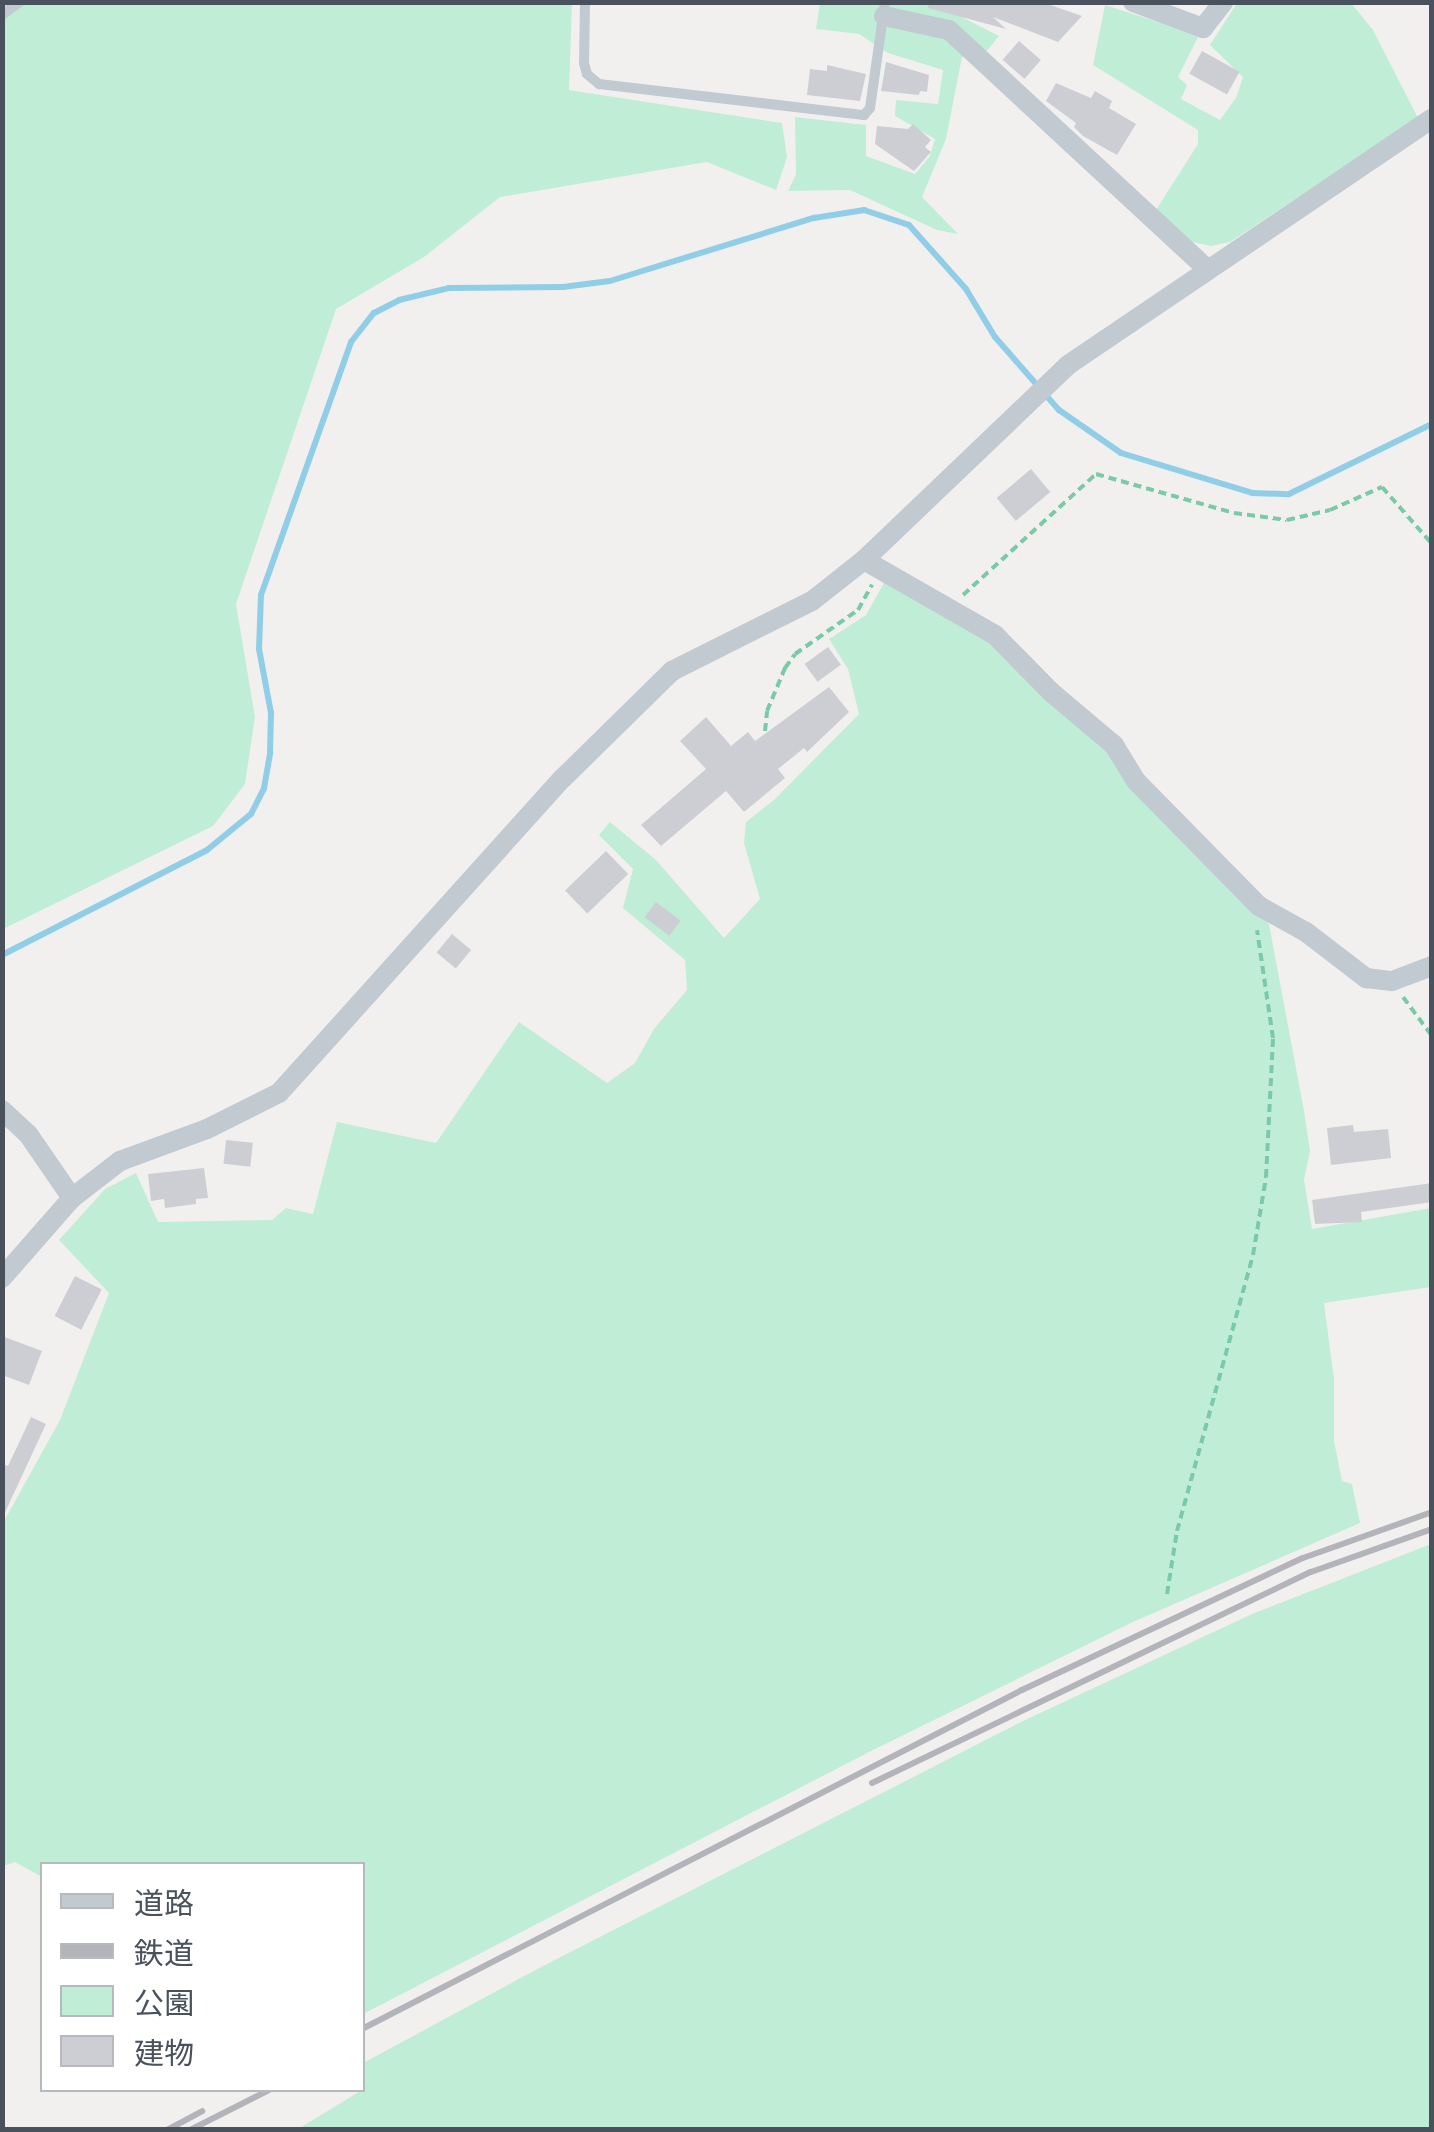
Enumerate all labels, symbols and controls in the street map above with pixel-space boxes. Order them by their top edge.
legend [40,1862,365,2092]
text: 道路 [134,1885,194,1921]
text: 鉄道 [134,1935,194,1971]
text: 公園 [134,1985,194,2021]
text: 建物 [134,2035,194,2071]

